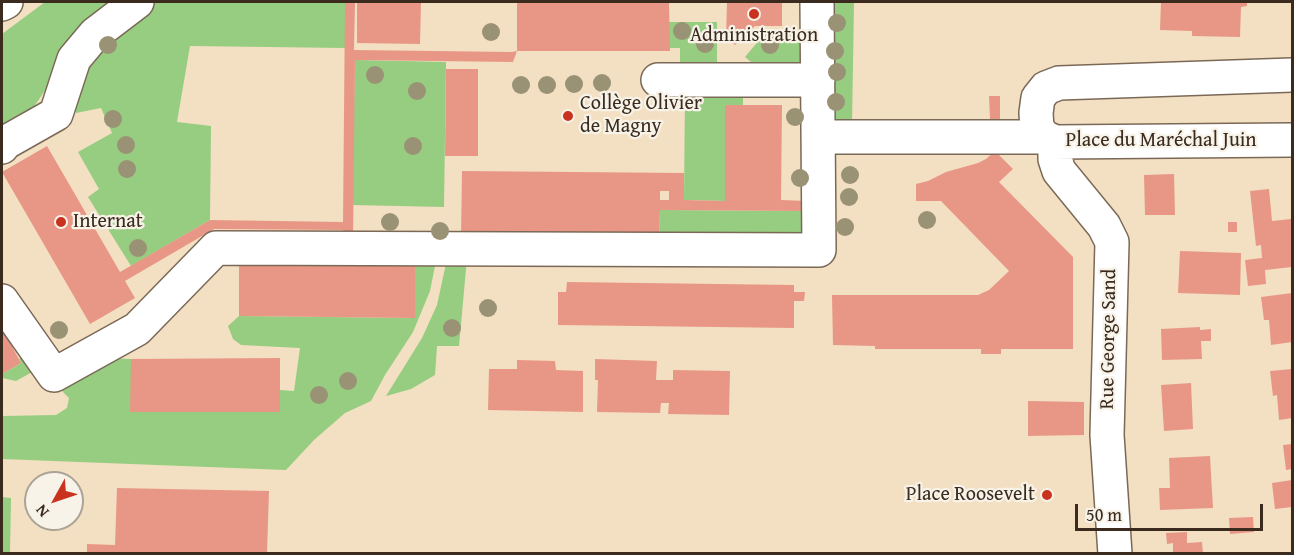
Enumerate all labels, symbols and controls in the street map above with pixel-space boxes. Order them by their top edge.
marker: Administration [747,7,761,21]
place label: Administration [690,24,818,48]
place label: Collège Olivier de Magny [580,92,702,139]
marker: Collège Olivier de Magny [561,109,575,123]
street label: Place du Maréchal Juin [1065,129,1257,153]
place label: Internat [73,210,143,234]
marker: Internat [54,215,68,229]
street label: Rue George Sand [1096,268,1122,410]
north arrow [24,471,84,531]
place label: Place Roosevelt [906,483,1035,507]
marker: Place Roosevelt [1040,488,1054,502]
scale bar [1078,492,1266,530]
text: N [29,499,54,523]
text: 50 m [1086,501,1122,528]

